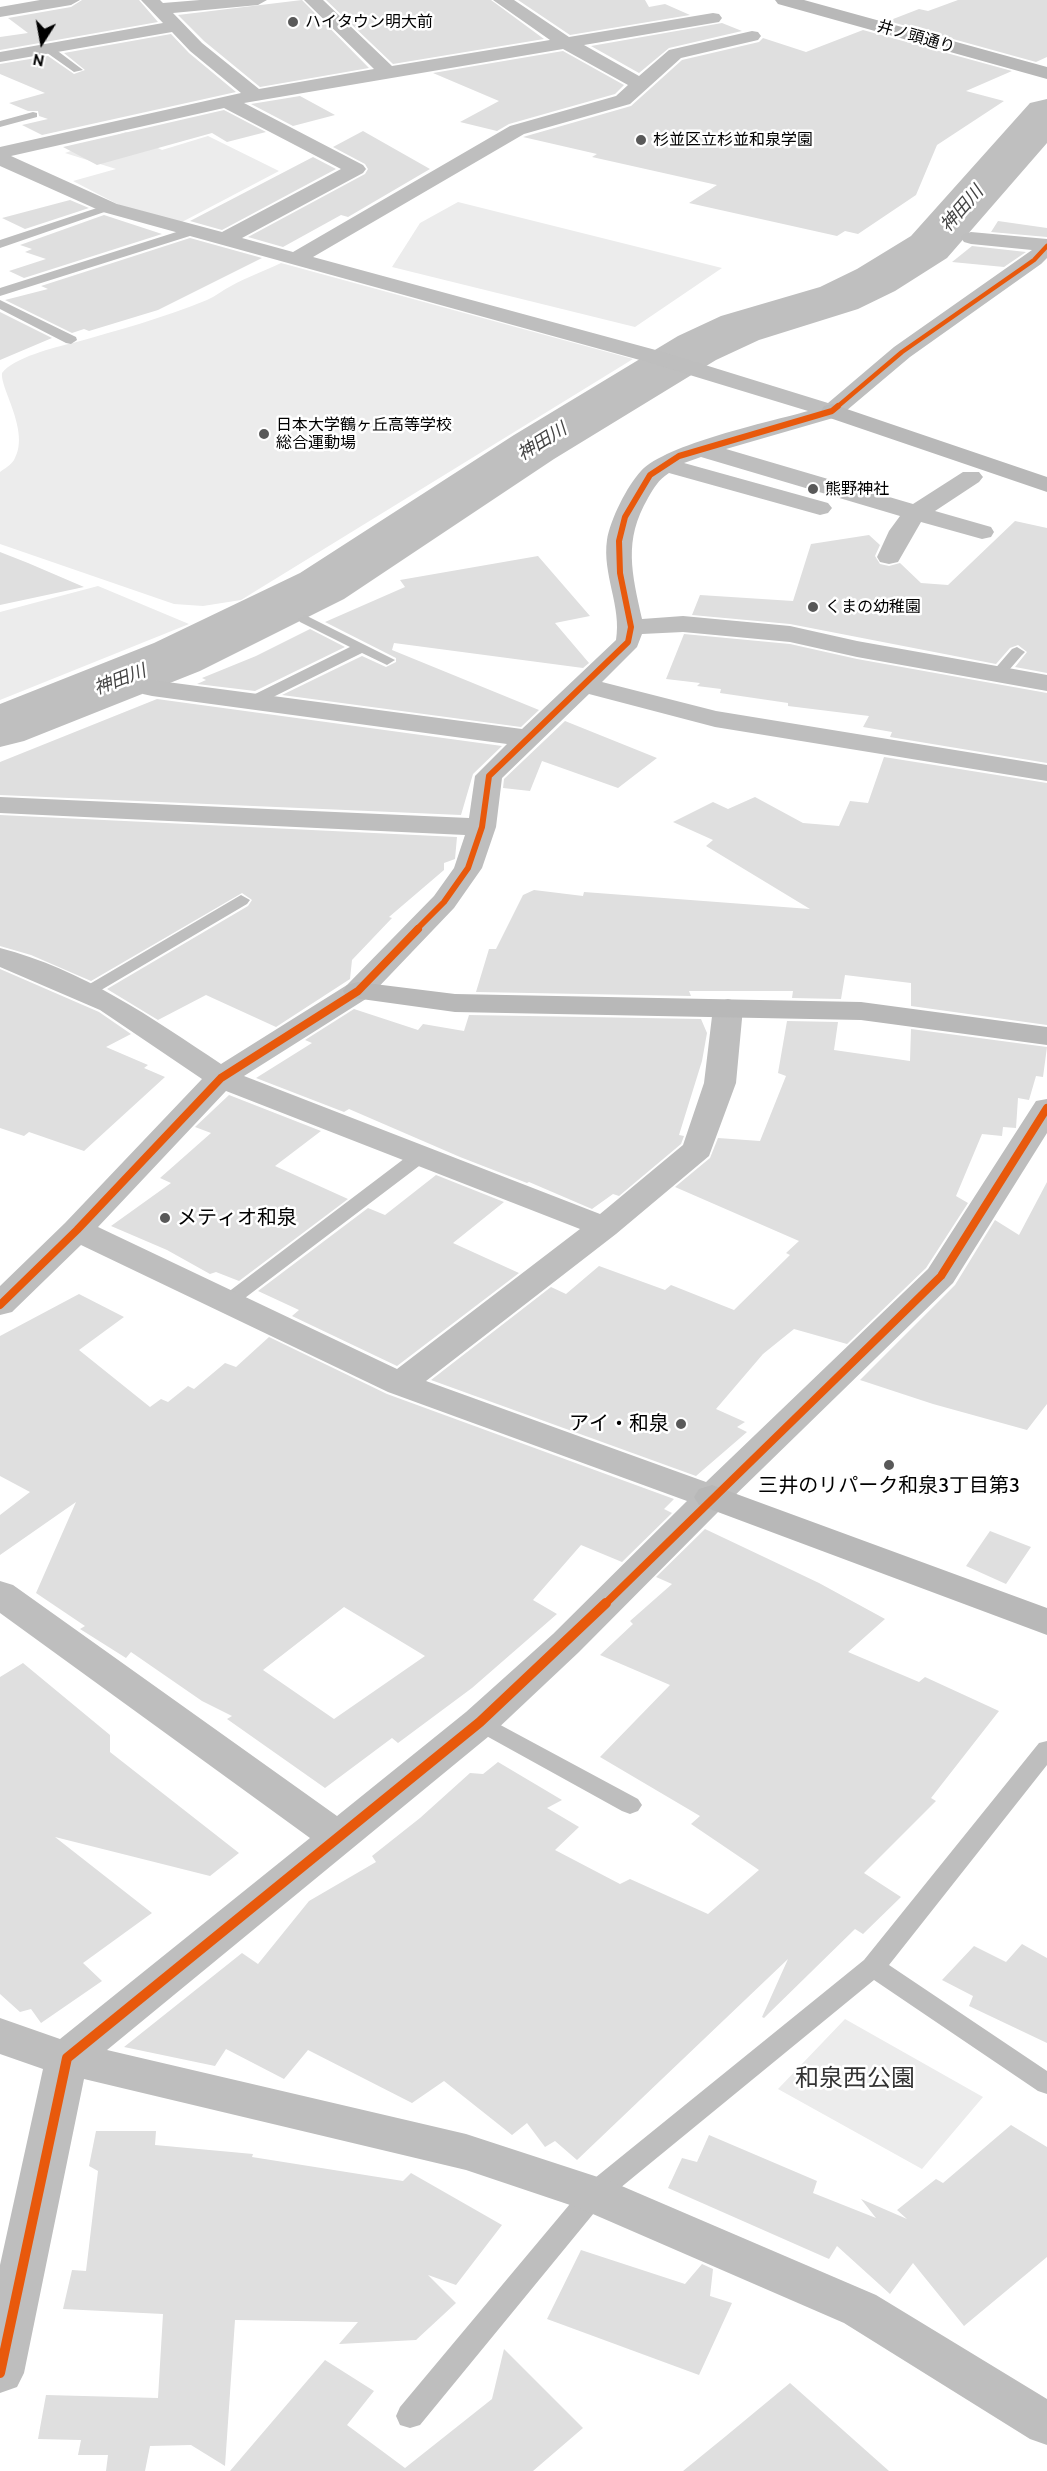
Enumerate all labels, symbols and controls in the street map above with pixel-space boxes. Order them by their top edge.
north arrow [12,12,72,72]
place label: ハイタウン明大前 [305,12,433,32]
marker: ハイタウン明大前 [286,15,300,29]
street label: 井ノ頭通り [875,17,957,57]
text: N [31,50,46,71]
place label: 杉並区立杉並和泉学園 [653,130,813,150]
marker: 杉並区立杉並和泉学園 [634,133,648,147]
water label: 神田川 [936,182,988,236]
place label: 日本大学鶴ヶ丘高等学校 総合運動場 [276,415,452,453]
water label: 神田川 [513,419,571,465]
marker: 日本大学鶴ヶ丘高等学校 総合運動場 [257,427,271,441]
place label: 熊野神社 [825,479,889,499]
marker: 熊野神社 [806,482,820,496]
place label: くまの幼稚園 [825,597,921,617]
marker: くまの幼稚園 [806,600,820,614]
water label: 神田川 [91,660,149,700]
place label: メティオ和泉 [177,1206,297,1230]
marker: メティオ和泉 [158,1211,172,1225]
place label: アイ・和泉 [569,1412,669,1436]
marker: アイ・和泉 [674,1417,688,1431]
marker: 三井のリパーク和泉3丁目第3 [882,1458,896,1472]
place label: 三井のリパーク和泉3丁目第3 [758,1474,1020,1498]
park label: 和泉西公園 [795,2065,915,2093]

